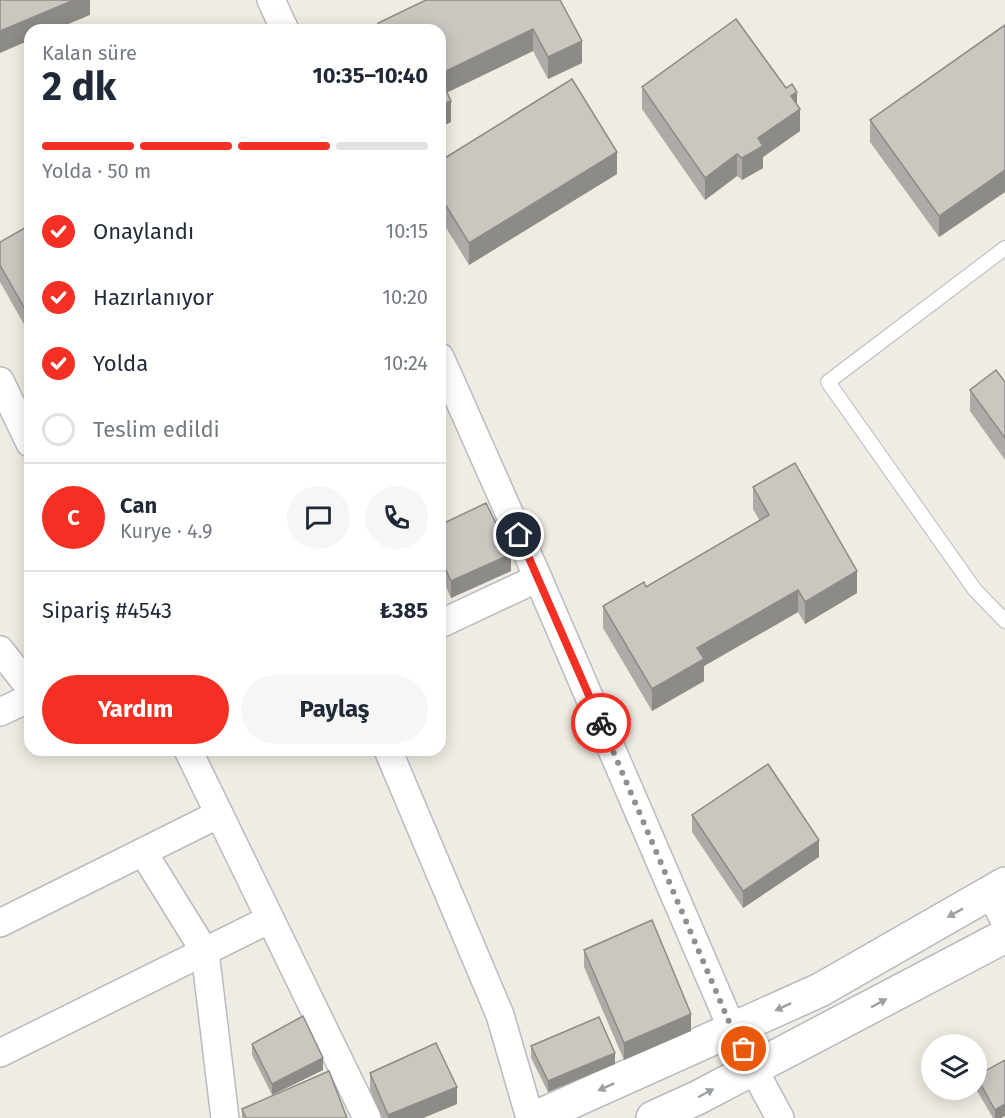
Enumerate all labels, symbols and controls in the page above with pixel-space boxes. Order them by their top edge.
text: Kalan süre [42,41,137,65]
text: 10:35–10:40 [313,62,428,89]
text: 2 dk [42,64,116,110]
text: Yolda · 50 m [42,159,151,183]
icon: check [42,215,75,248]
text: Onaylandı [93,218,194,245]
text: 10:15 [386,219,428,243]
icon: check [42,281,75,314]
text: Hazırlanıyor [93,284,214,311]
text: 10:20 [382,285,428,309]
icon: check [42,347,75,380]
text: Yolda [93,350,148,377]
text: 10:24 [383,351,428,375]
text: Teslim edildi [93,416,220,443]
button: chat [287,486,350,549]
button: phone [365,486,428,549]
text: Can [120,492,157,519]
text: C [67,504,80,531]
pin [493,509,544,560]
icon: home [502,518,535,551]
text: Kurye · 4.9 [120,519,212,543]
text: Sipariş #4543 [42,597,172,624]
text: ₺385 [379,597,428,624]
button: Yardım [42,675,229,744]
button: Paylaş [241,675,428,744]
courier [571,693,631,753]
icon: bike [585,707,618,740]
one-way arrow [946,908,963,918]
one-way arrow [870,998,887,1007]
one-way arrow [775,1002,792,1011]
pin [718,1023,769,1074]
icon: bag [727,1032,760,1065]
map controls [921,1034,987,1100]
button: layers [921,1034,987,1100]
one-way arrow [596,1082,614,1092]
one-way arrow [698,1088,715,1098]

